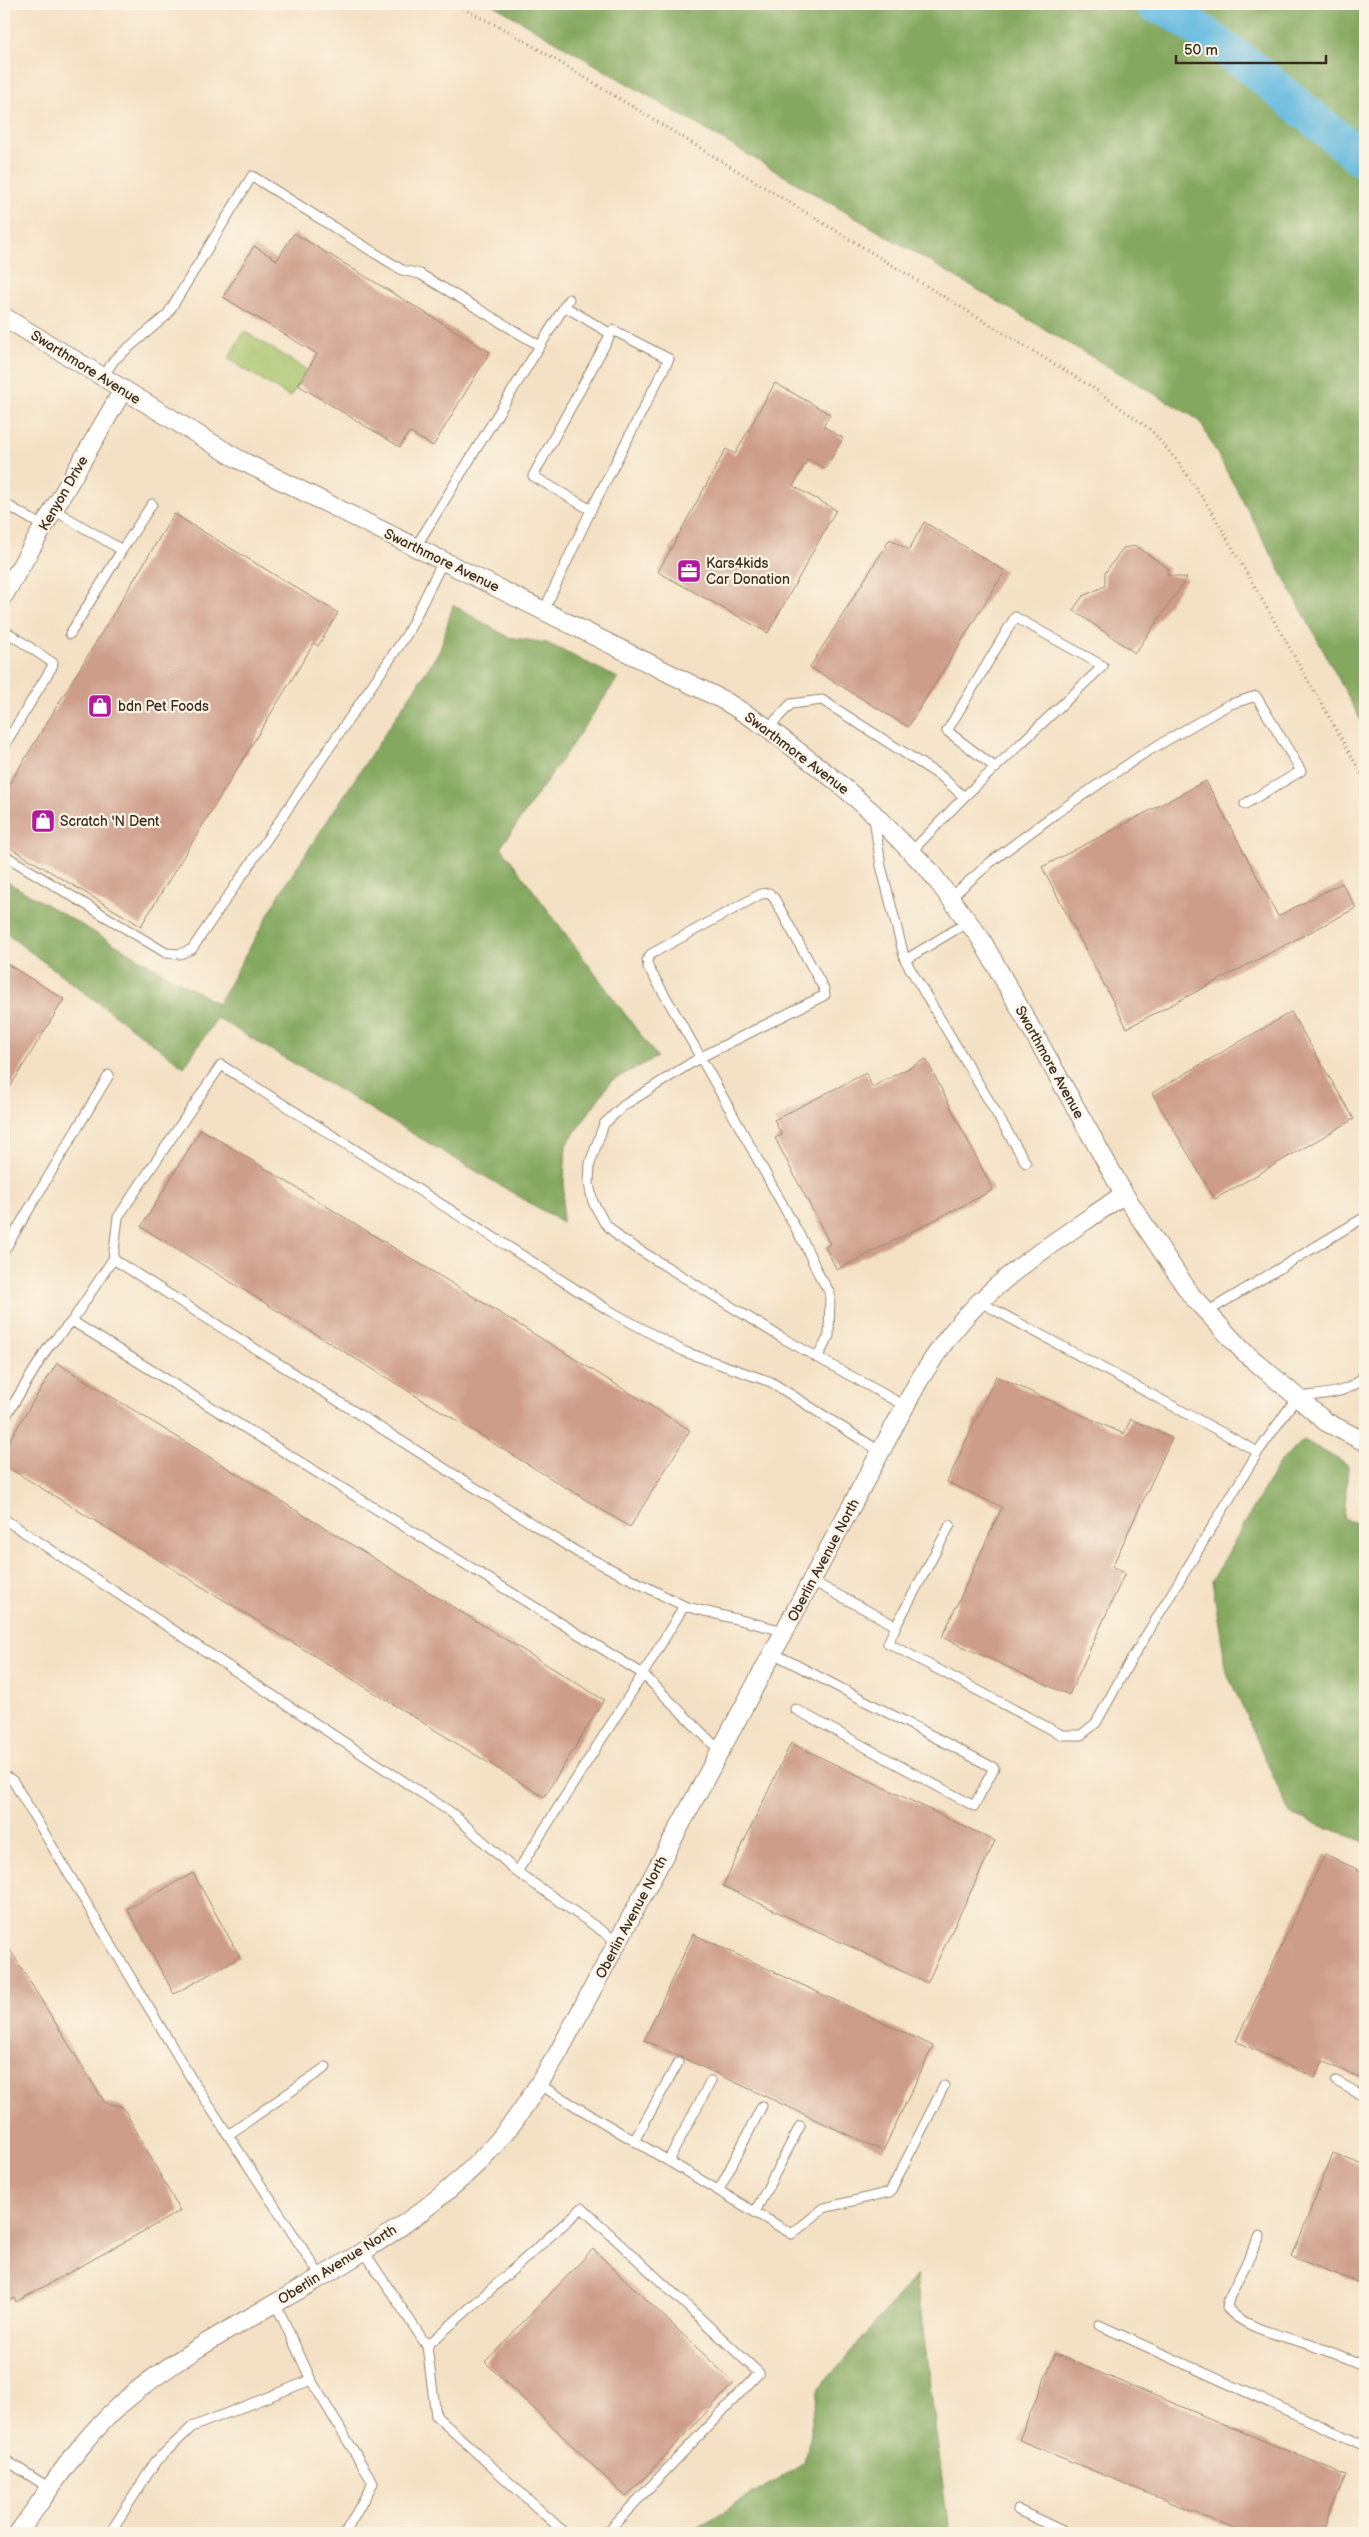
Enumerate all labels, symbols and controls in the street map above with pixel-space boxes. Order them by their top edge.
scale bar [1176,32,1326,64]
text: 50 m [1184,41,1218,60]
street label: Swarthmore Avenue [28,327,144,408]
street label: Kenyon Drive [35,453,92,534]
street label: Swarthmore Avenue [381,525,502,596]
place label: Kars4kids Car Donation [706,555,790,588]
office icon: Kars4kids Car Donation [676,558,702,584]
shop icon: bdn Pet Foods [87,693,113,719]
place label: bdn Pet Foods [118,698,209,715]
street label: Swarthmore Avenue [741,709,852,798]
shop icon: Scratch 'N Dent [30,808,56,834]
place label: Scratch 'N Dent [60,813,160,830]
street label: Swarthmore Avenue [1012,1003,1088,1122]
street label: Oberlin Avenue North [784,1496,863,1624]
street label: Oberlin Avenue North [592,1853,671,1981]
street label: Oberlin Avenue North [275,2221,400,2308]

